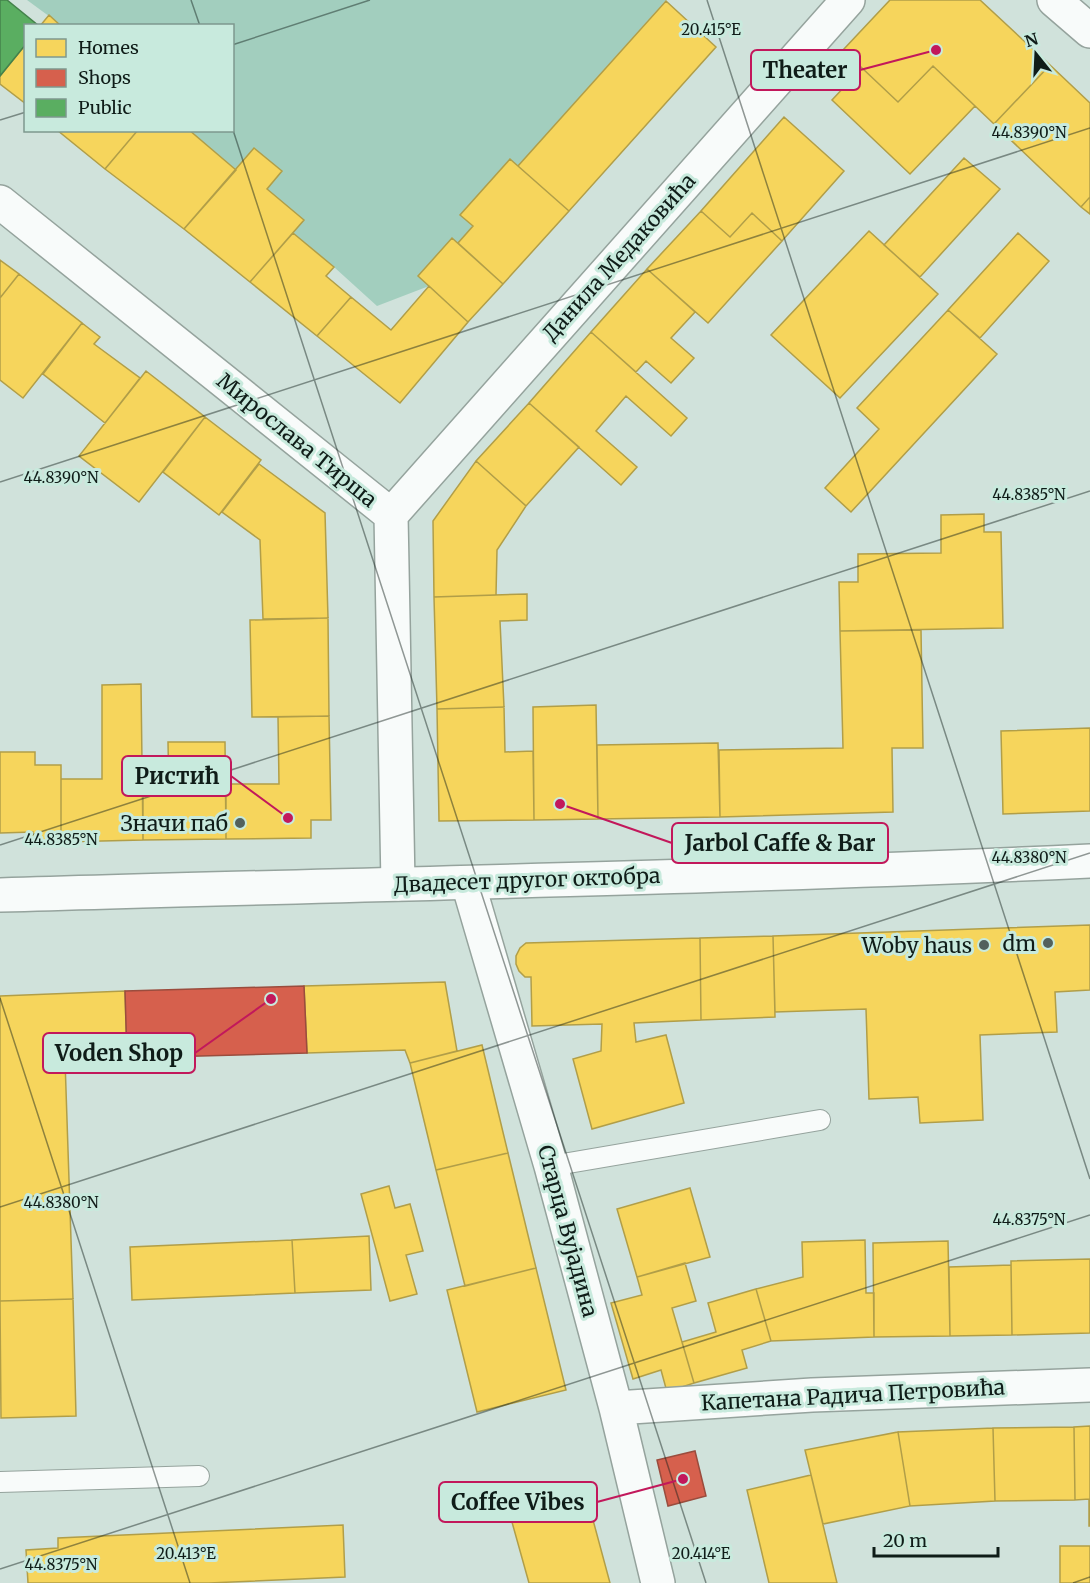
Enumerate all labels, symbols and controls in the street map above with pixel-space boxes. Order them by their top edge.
text: 20.415°E [681,20,741,39]
legend [24,24,234,132]
north arrow [1006,24,1066,84]
text: N [1022,28,1041,51]
text: Homes [78,36,139,59]
callout: Theater [751,50,860,90]
text: Theater [763,56,847,84]
text: Shops [78,66,131,89]
text: Public [78,96,132,119]
text: 44.8390°N [991,123,1067,142]
street label: Данила Медаковића [537,168,701,346]
street label: Мирослава Тирша [211,367,383,513]
text: 44.8390°N [23,468,99,487]
text: 44.8385°N [992,485,1066,504]
callout: Ристић [122,756,231,796]
text: Ристић [135,762,220,790]
place label: Значи паб [121,810,228,837]
marker: Значи паб [233,816,247,830]
callout: Jarbol Caffe & Bar [672,823,888,863]
text: Jarbol Caffe & Bar [683,829,876,857]
text: 44.8385°N [24,830,98,849]
text: 44.8380°N [991,848,1067,867]
street label: Двадесет другог октобра [393,862,661,898]
place label: dm [1002,930,1036,957]
place label: Woby haus [861,932,972,959]
marker: dm [1041,936,1055,950]
marker: Woby haus [977,938,991,952]
callout: Voden Shop [43,1033,195,1073]
text: Voden Shop [54,1039,183,1067]
street label: Старца Вујадина [532,1142,604,1320]
text: 44.8380°N [23,1193,99,1212]
text: 44.8375°N [993,1210,1066,1229]
street label: Капетана Радича Петровића [700,1374,1006,1416]
callout: Coffee Vibes [439,1482,597,1522]
text: Coffee Vibes [451,1488,585,1516]
scale bar [874,1520,998,1558]
text: 20 m [883,1529,927,1552]
text: 20.413°E [156,1544,216,1563]
text: 20.414°E [672,1544,731,1563]
text: 44.8375°N [25,1555,98,1574]

